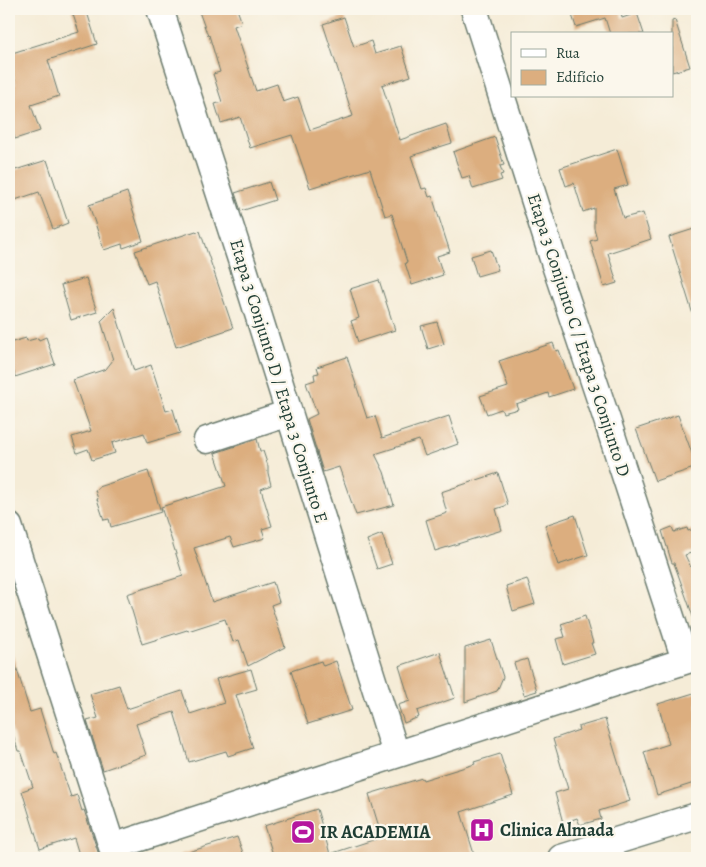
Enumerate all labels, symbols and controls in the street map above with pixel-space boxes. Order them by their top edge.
legend [511,32,674,98]
text: Rua [556,43,580,63]
text: Edifício [556,67,604,87]
street label: Etapa 3 Conjunto C / Etapa 3 Conjunto D [522,190,636,480]
street label: Etapa 3 Conjunto D / Etapa 3 Conjunto E [224,236,334,526]
hospital icon: Clinica Almada [469,817,495,843]
place label: Clinica Almada [500,818,614,842]
sports icon: IR ACADEMIA [290,819,316,845]
place label: IR ACADEMIA [320,820,431,844]

